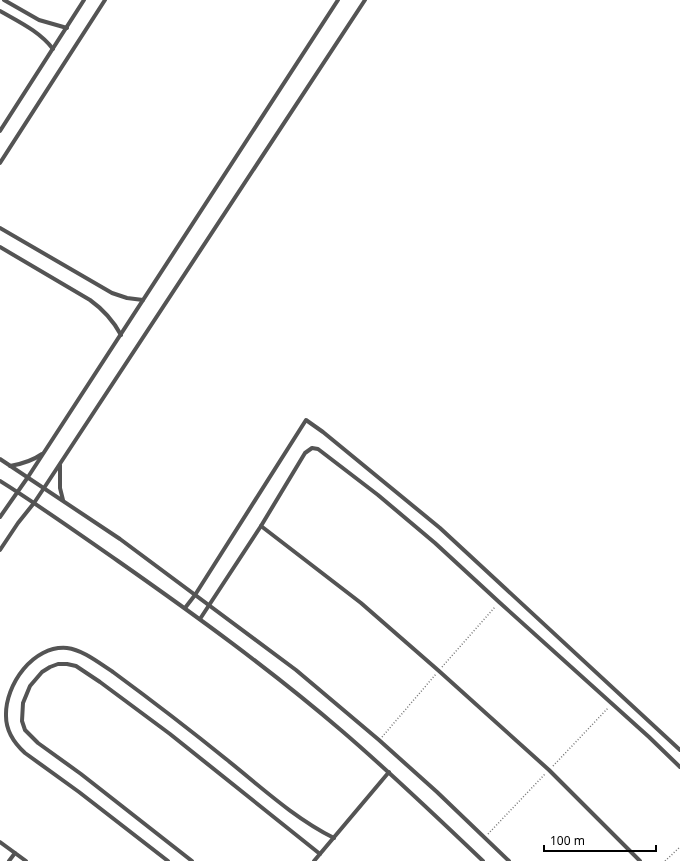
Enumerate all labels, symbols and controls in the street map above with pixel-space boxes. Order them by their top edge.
scale bar [544,827,656,853]
text: 100 m [550,832,585,849]

